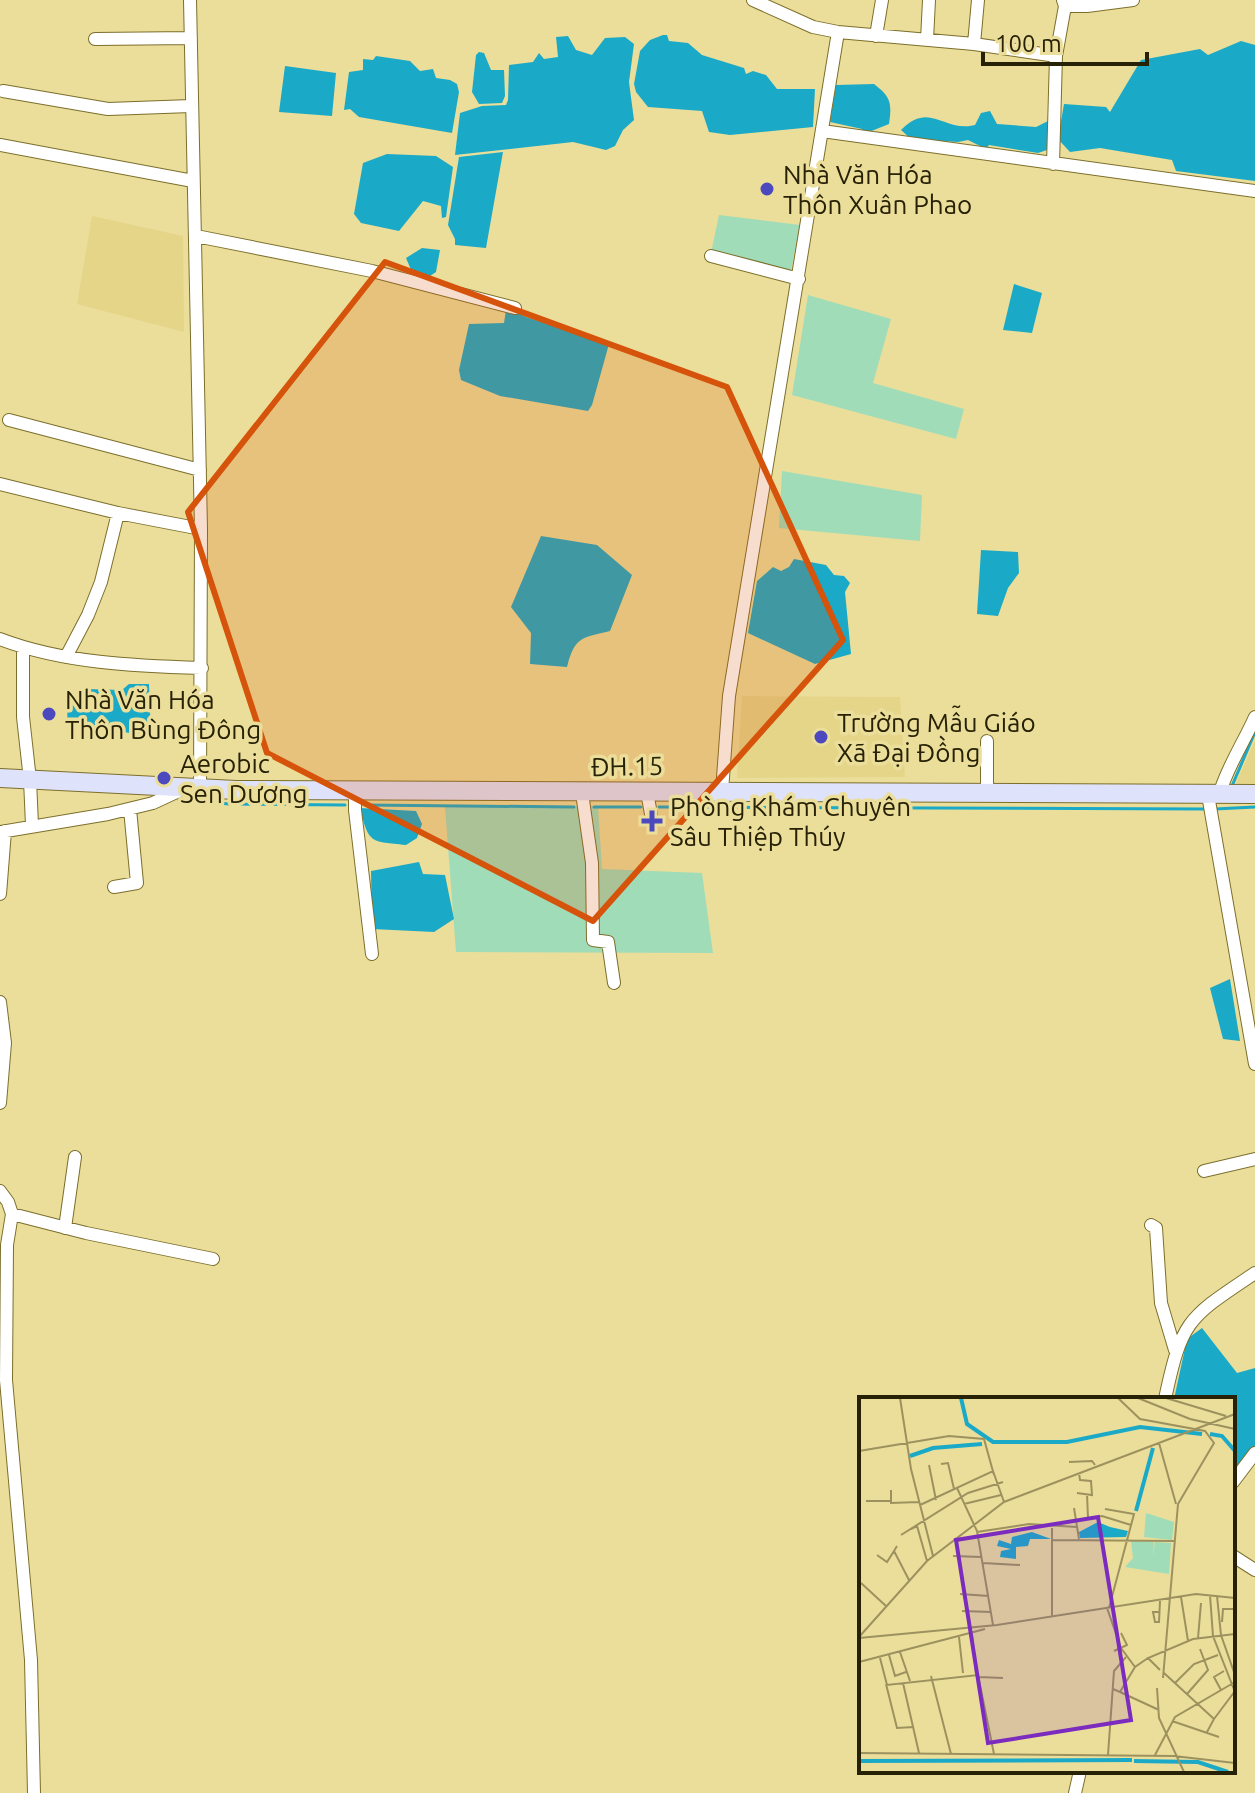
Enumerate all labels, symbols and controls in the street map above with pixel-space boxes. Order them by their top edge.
scale bar [983,16,1147,66]
text: 100 m [995,30,1062,57]
place label: Nhà Văn Hóa Thôn Xuân Phao [783,160,972,219]
marker: Nhà Văn Hóa Thôn Xuân Phao [758,180,776,198]
place label: Nhà Văn Hóa Thôn Bùng Đông [65,685,261,744]
marker: Nhà Văn Hóa Thôn Bùng Đông [40,705,58,723]
place label: Trường Mẫu Giáo Xã Đại Đồng [837,705,1036,767]
marker: Trường Mẫu Giáo Xã Đại Đồng [812,728,830,746]
place label: Aerobic Sen Dương [180,749,308,808]
street label: ĐH.15 [590,751,664,781]
marker: Aerobic Sen Dương [155,769,173,787]
place label: Phòng Khám Chuyên Sâu Thiệp Thúy [670,792,911,851]
marker: Phòng Khám Chuyên Sâu Thiệp Thúy [641,810,663,832]
inset map [859,1397,1235,1773]

